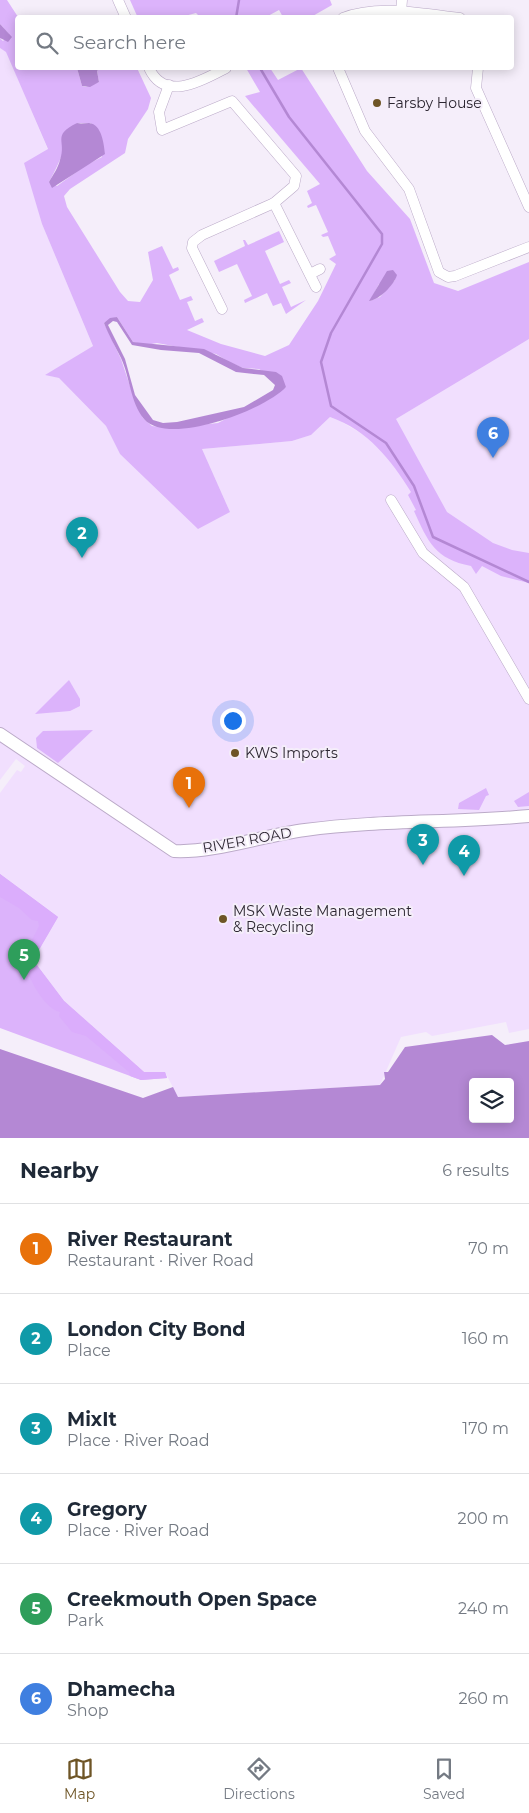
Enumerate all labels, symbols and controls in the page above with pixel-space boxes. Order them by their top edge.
search box [15,15,514,70]
icon: search [33,29,61,57]
text: Search here [73,31,186,54]
place label: Farsby House [387,94,482,112]
marker: Farsby House [371,97,383,109]
pin: 6 [477,417,509,458]
pin: 2 [66,517,98,558]
your location [220,708,246,734]
place label: KWS Imports [245,744,338,762]
marker: KWS Imports [229,747,241,759]
pin: 1 [173,767,205,808]
street label: RIVER ROAD [201,823,293,857]
pin: 3 [407,824,439,865]
pin: 4 [448,835,480,876]
place label: MSK Waste Management & Recycling [233,902,412,936]
marker: MSK Waste Management & Recycling [217,913,229,925]
pin: 5 [8,939,40,980]
map controls [469,1078,514,1123]
button: layers [469,1078,514,1123]
text: Nearby [20,1158,99,1183]
text: 6 results [442,1161,509,1180]
text: River Restaurant [67,1228,233,1251]
text: 1 [33,1239,39,1258]
text: 70 m [468,1239,509,1258]
text: Restaurant · River Road [67,1251,254,1270]
text: London City Bond [67,1318,246,1341]
text: 2 [31,1329,41,1348]
text: 160 m [462,1329,509,1348]
text: Place [67,1341,111,1360]
text: MixIt [67,1408,117,1431]
text: 3 [31,1419,41,1438]
text: 170 m [462,1419,509,1438]
text: Place · River Road [67,1431,210,1450]
text: Gregory [67,1498,147,1521]
text: 4 [30,1509,42,1528]
text: 200 m [458,1509,509,1528]
text: Place · River Road [67,1521,210,1540]
text: Creekmouth Open Space [67,1588,317,1611]
text: 5 [31,1599,41,1618]
text: 240 m [458,1599,509,1618]
text: Park [67,1611,104,1630]
text: Dhamecha [67,1678,176,1701]
text: 6 [31,1689,41,1708]
text: 260 m [458,1689,509,1708]
text: Shop [67,1701,109,1720]
tab: Map [64,1755,95,1803]
tab: Directions [223,1755,295,1803]
tab: Saved [423,1755,465,1803]

